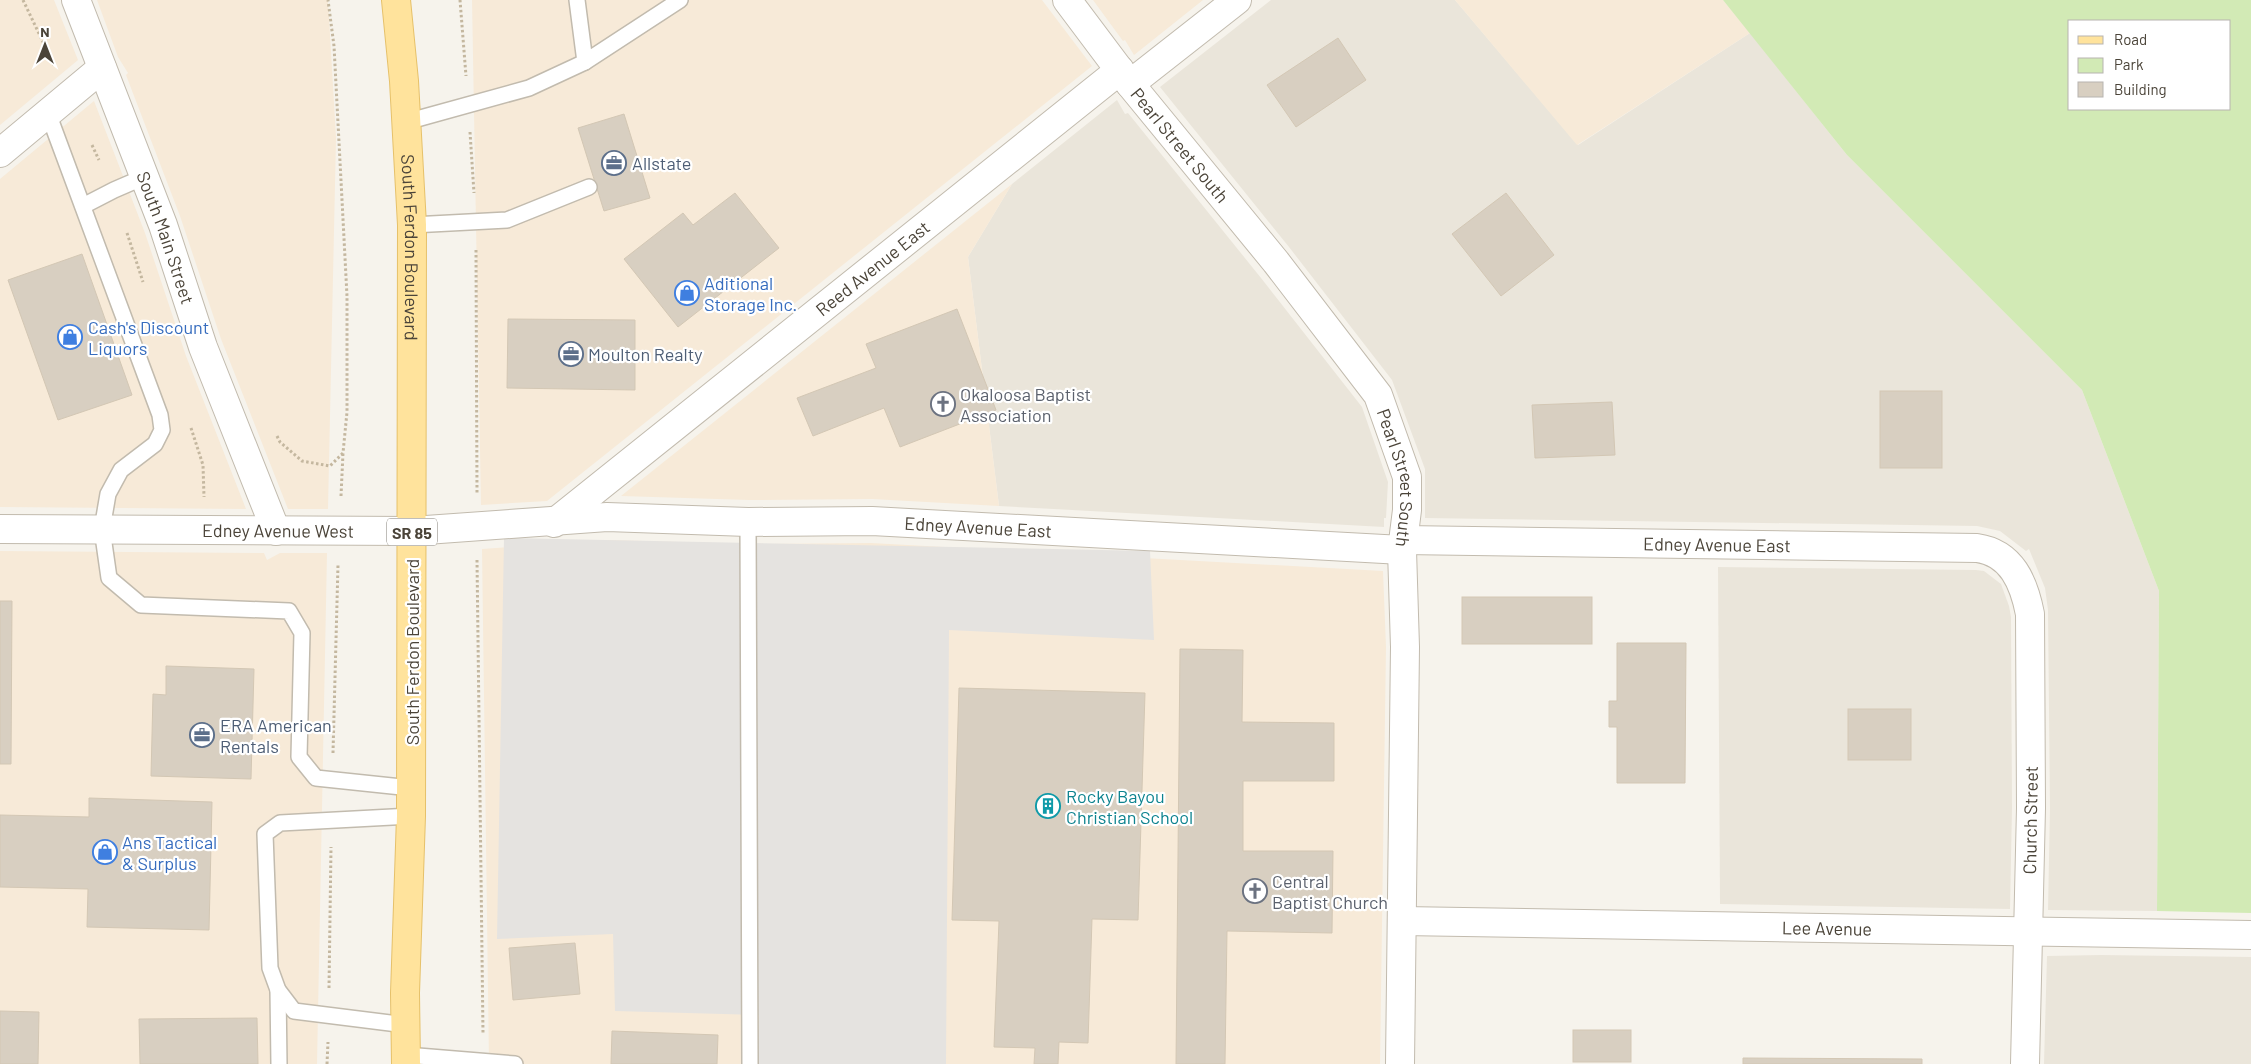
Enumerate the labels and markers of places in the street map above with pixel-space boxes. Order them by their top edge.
office icon: Allstate [601,150,627,176]
place label: Allstate [632,152,691,174]
place label: Aditional Storage Inc. [704,272,797,315]
shop icon: Aditional Storage Inc. [674,280,700,306]
place label: Cash's Discount Liquors [88,316,209,359]
shop icon: Cash's Discount Liquors [57,324,83,350]
office icon: Moulton Realty [558,341,584,367]
place label: Moulton Realty [588,343,703,365]
place label: Okaloosa Baptist Association [960,383,1091,426]
church icon: Okaloosa Baptist Association [930,391,956,417]
place label: ERA American Rentals [220,714,332,757]
office icon: ERA American Rentals [189,722,215,748]
place label: Rocky Bayou Christian School [1066,785,1193,828]
building icon: Rocky Bayou Christian School [1035,793,1061,819]
place label: Ans Tactical & Surplus [122,831,217,874]
shop icon: Ans Tactical & Surplus [92,839,118,865]
place label: Central Baptist Church [1272,870,1388,913]
church icon: Central Baptist Church [1242,878,1268,904]

